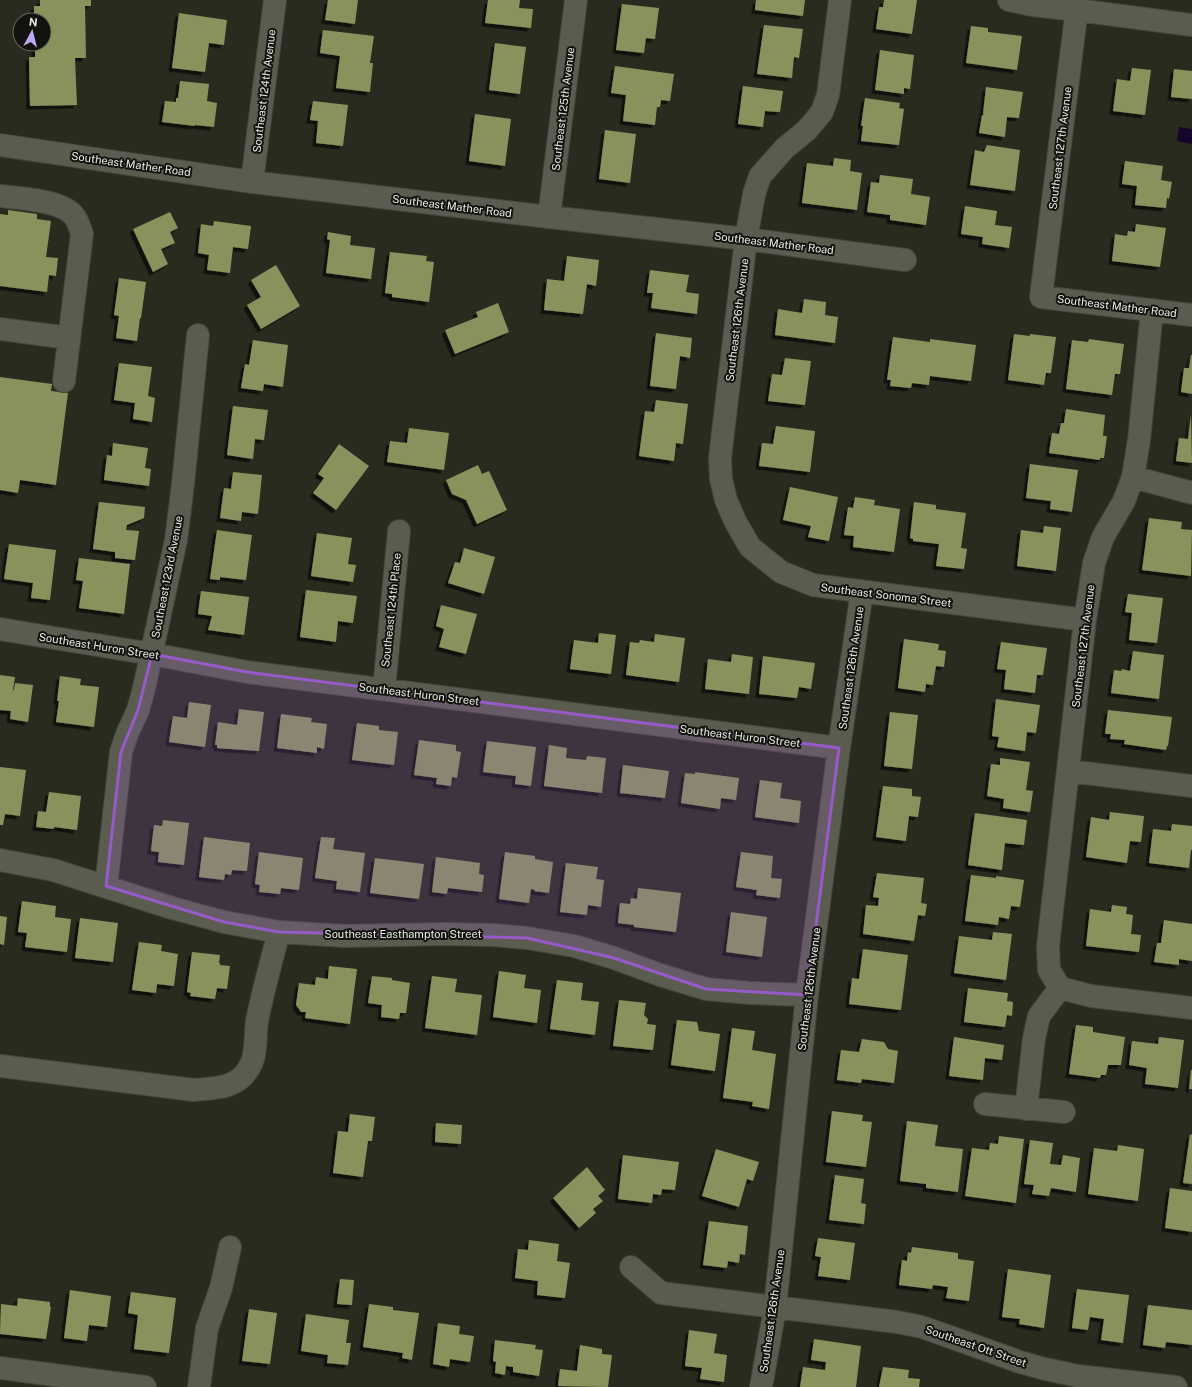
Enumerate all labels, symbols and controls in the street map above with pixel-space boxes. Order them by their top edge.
north arrow [12,12,52,52]
text: N [28,16,38,29]
street label: Southeast 124th Avenue [250,29,278,153]
street label: Southeast 125th Avenue [549,47,577,171]
street label: Southeast 127th Avenue [1046,86,1074,210]
street label: Southeast Mather Road [70,150,192,178]
street label: Southeast Mather Road [391,193,513,219]
street label: Southeast Mather Road [713,230,835,256]
street label: Southeast 126th Avenue [723,258,751,382]
street label: Southeast Mather Road [1056,293,1178,319]
street label: Southeast 123rd Avenue [149,515,185,639]
street label: Southeast 124th Place [379,552,403,668]
street label: Southeast Sonoma Street [820,581,952,609]
street label: Southeast 127th Avenue [1069,584,1097,708]
street label: Southeast 126th Avenue [836,606,866,730]
street label: Southeast Huron Street [38,631,160,661]
street label: Southeast Huron Street [358,681,480,707]
street label: Southeast Huron Street [679,723,801,749]
street label: Southeast 126th Avenue [795,927,823,1051]
street label: Southeast Easthampton Street [324,928,482,940]
street label: Southeast 126th Avenue [757,1249,787,1373]
street label: Southeast Ott Street [924,1323,1028,1369]

